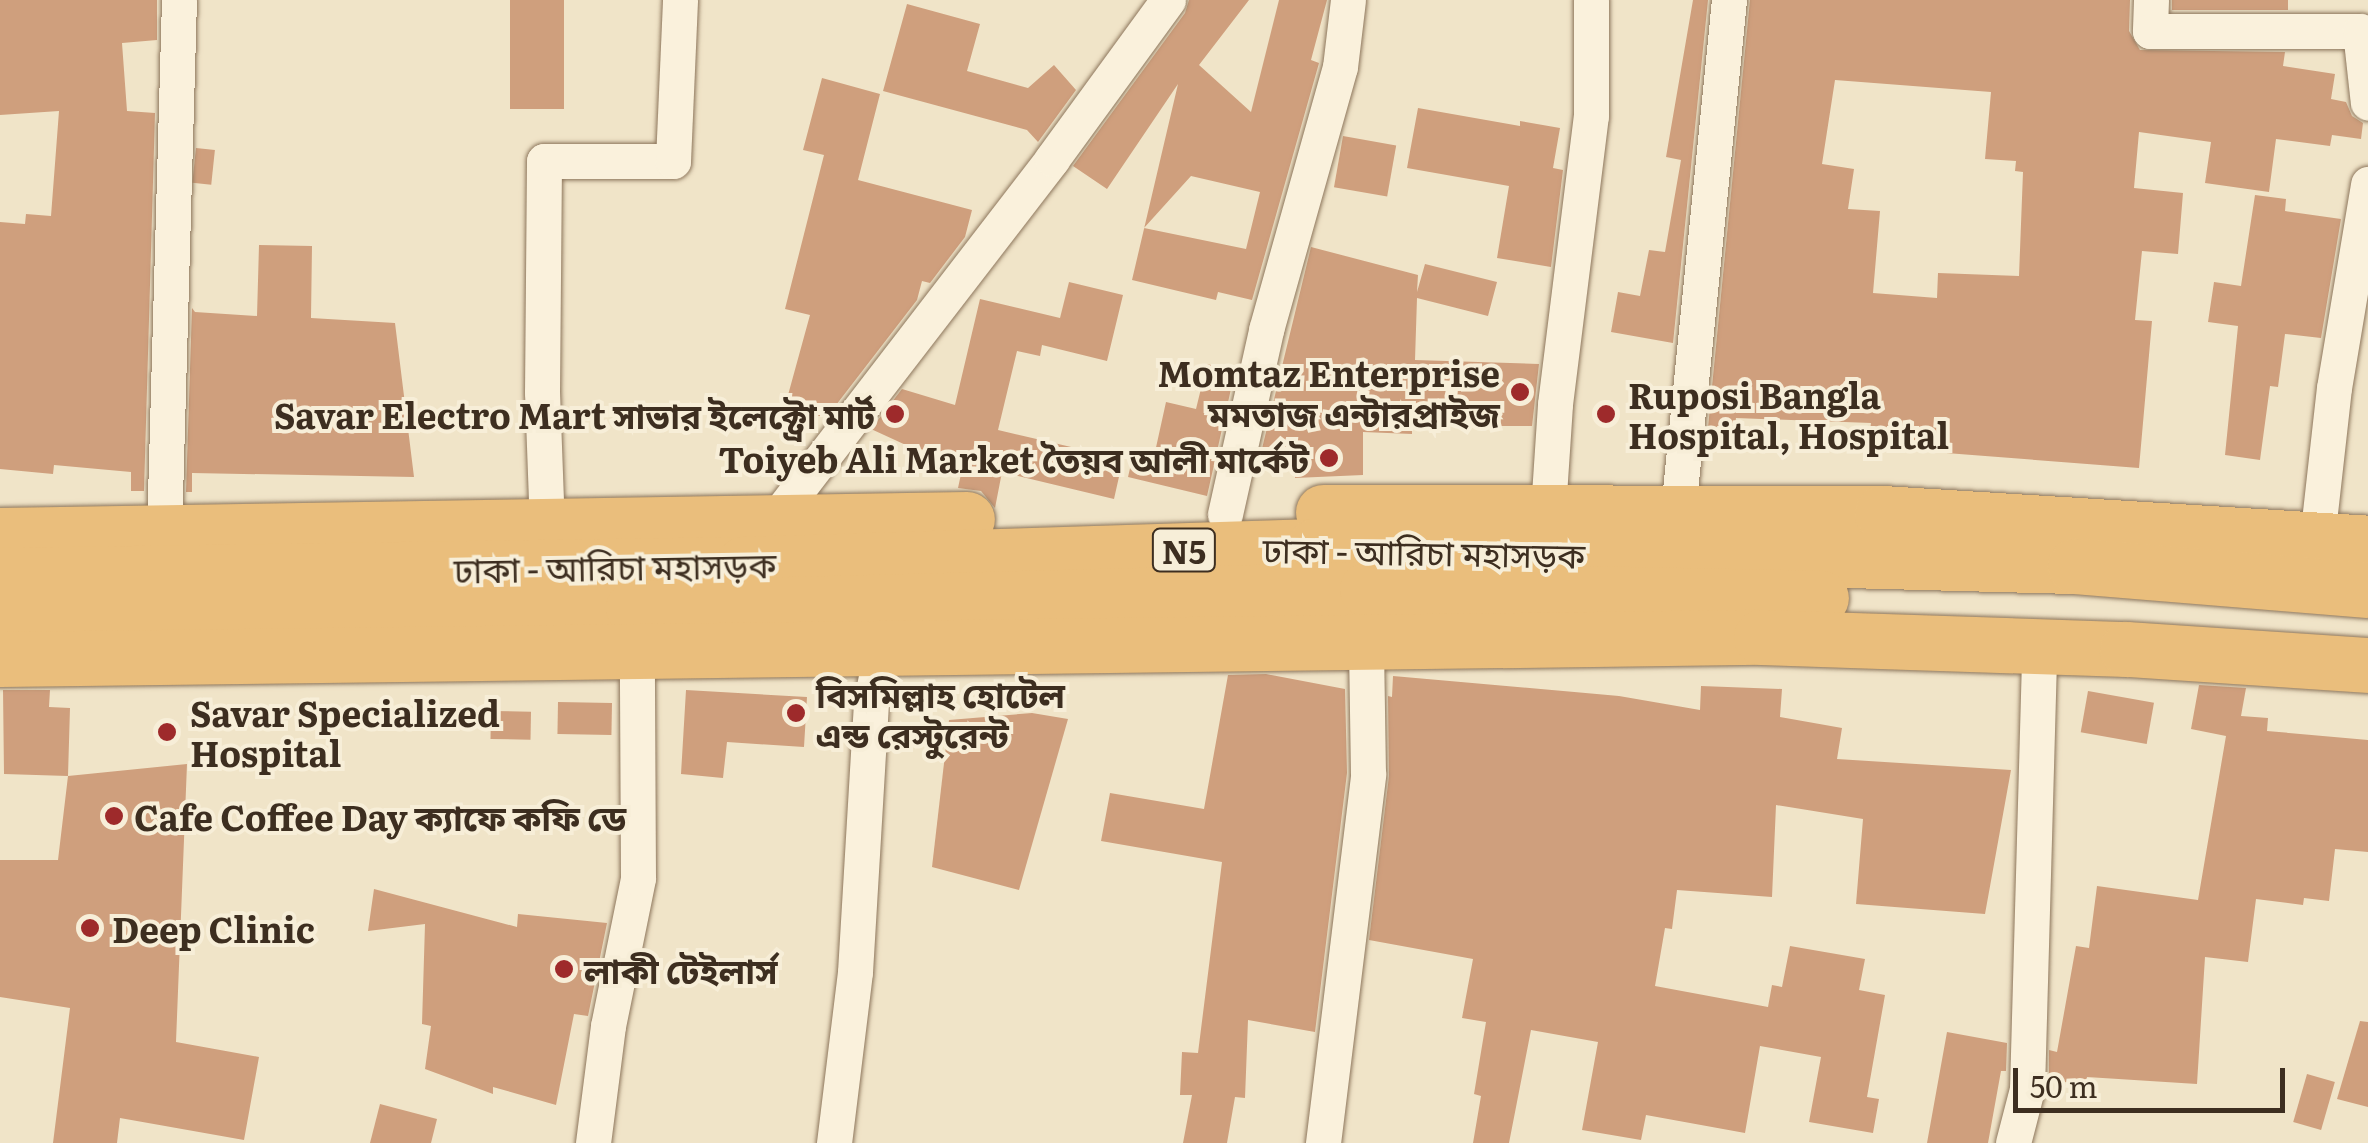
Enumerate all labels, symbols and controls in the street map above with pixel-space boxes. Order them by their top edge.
place label: Momtaz Enterprise মমতাজ এন্টারপ্রাইজ [1158,351,1500,433]
place label: Ruposi Bangla Hospital, Hospital [1628,373,1949,455]
marker: Momtaz Enterprise মমতাজ এন্টারপ্রাইজ [1509,381,1531,403]
place label: Savar Electro Mart সাভার ইলেক্ট্রো মার্ট [274,393,875,435]
marker: Ruposi Bangla Hospital, Hospital [1593,401,1619,427]
marker: Savar Electro Mart সাভার ইলেক্ট্রো মার্ট [884,403,906,425]
place label: Toiyeb Ali Market তৈয়ব আলী মার্কেট [718,437,1309,479]
marker: Toiyeb Ali Market তৈয়ব আলী মার্কেট [1318,447,1340,469]
road number: N5 [1152,523,1216,577]
street label: ঢাকা - আরিচা মহাসড়ক [1262,527,1586,575]
street label: ঢাকা - আরিচা মহাসড়ক [453,542,777,590]
place label: বিসমিল্লাহ হোটেল এন্ড রেস্টুরেন্ট [816,672,1065,754]
place label: Savar Specialized Hospital [190,691,500,773]
marker: বিসমিল্লাহ হোটেল এন্ড রেস্টুরেন্ট [785,702,807,724]
marker: Savar Specialized Hospital [154,719,180,745]
place label: Cafe Coffee Day ক্যাফে কফি ডে [134,795,626,837]
marker: Cafe Coffee Day ক্যাফে কফি ডে [103,805,125,827]
place label: Deep Clinic [112,907,315,949]
marker: Deep Clinic [77,915,103,941]
place label: লাকী টেইলার্স [584,948,778,990]
marker: লাকী টেইলার্স [553,958,575,980]
scale bar [2018,1048,2290,1110]
text: 50 m [2030,1063,2098,1107]

